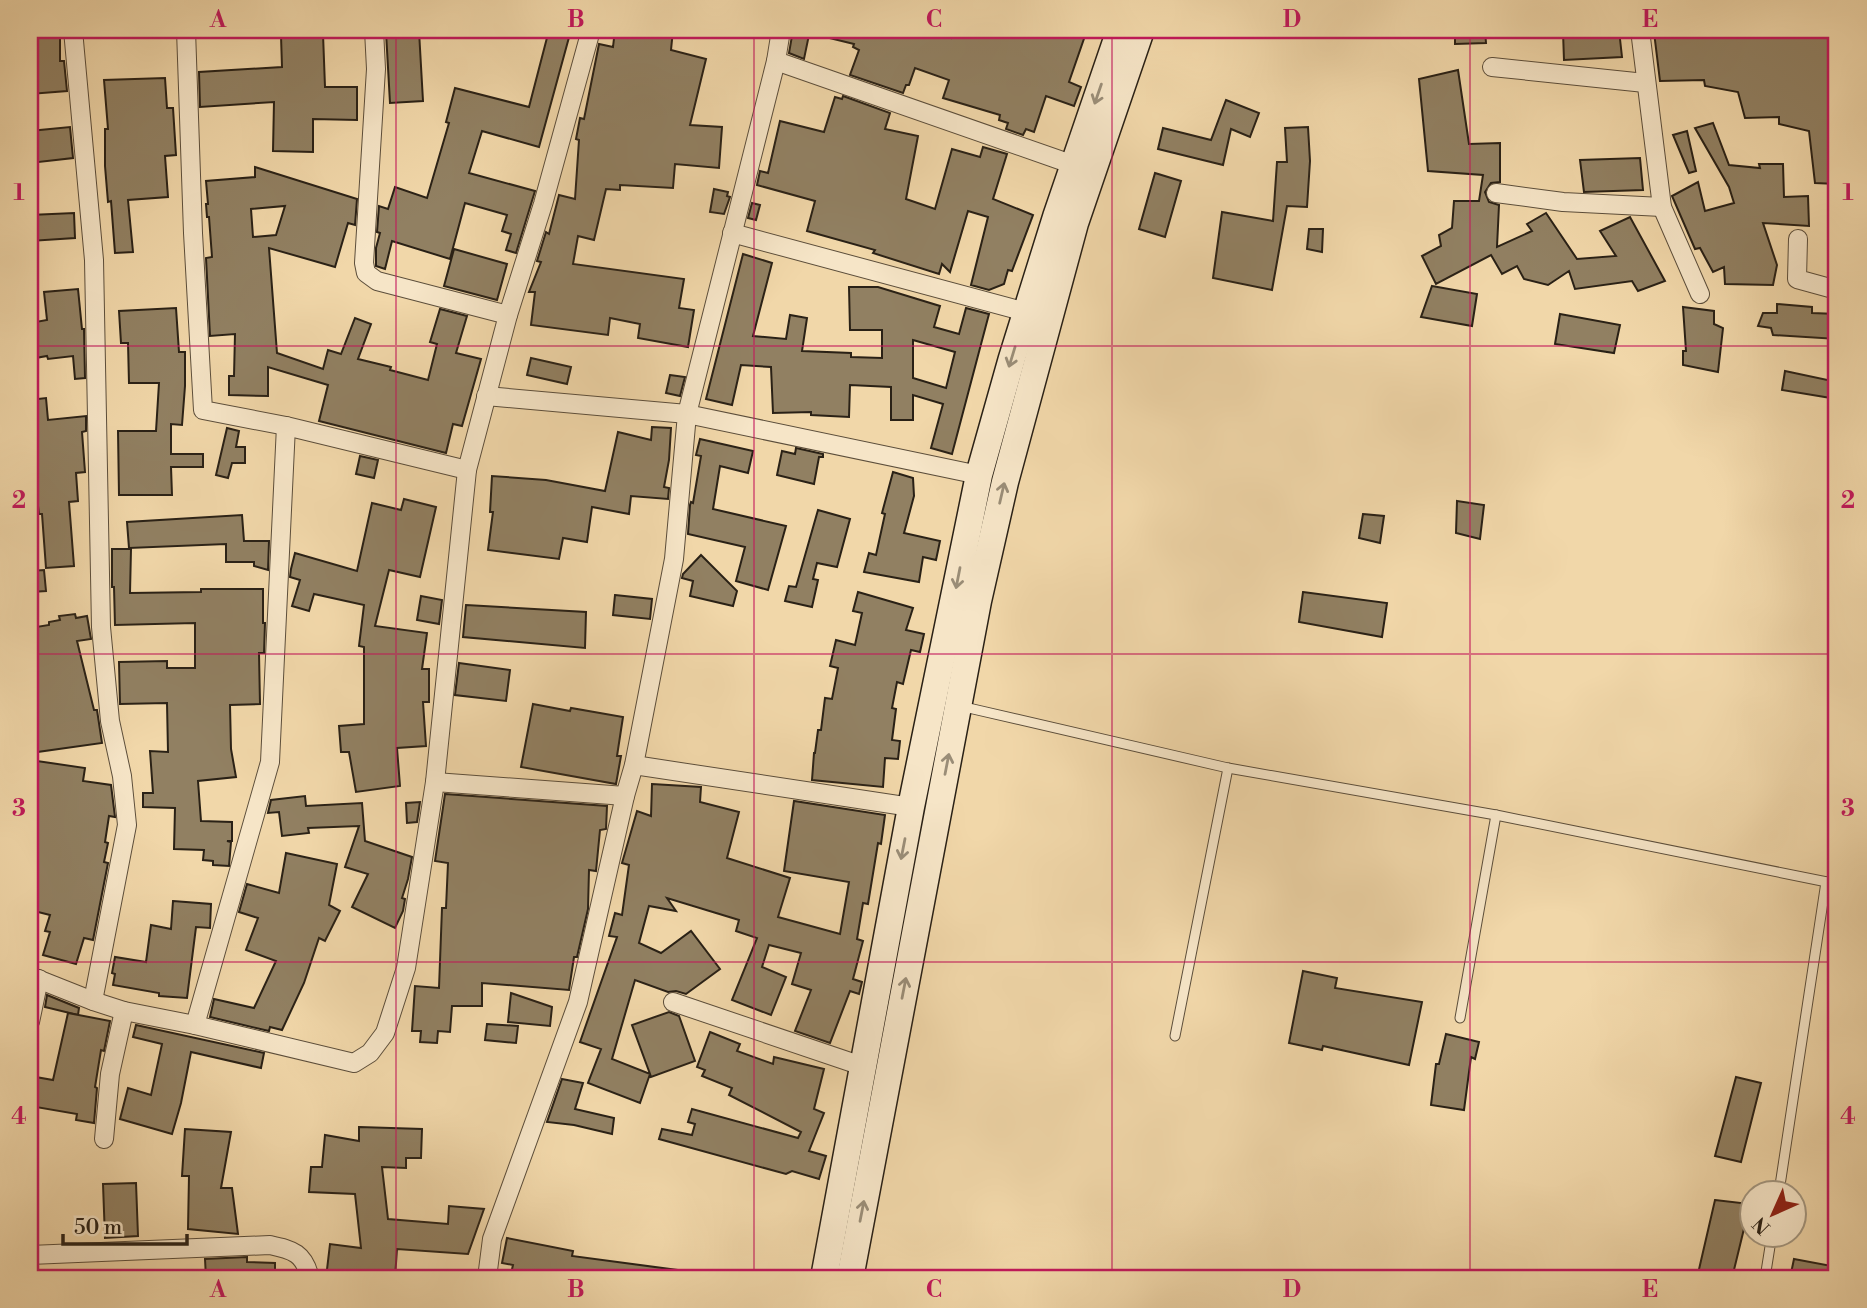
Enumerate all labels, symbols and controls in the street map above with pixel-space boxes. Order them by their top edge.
text: A [209,6,227,34]
text: B [567,6,585,34]
text: C [926,6,942,34]
text: D [1283,6,1301,34]
text: E [1642,6,1658,34]
one-way arrow [1091,83,1103,105]
text: 1 [13,179,25,207]
text: 1 [1842,179,1854,207]
one-way arrow [1005,346,1018,368]
one-way arrow [996,482,1010,505]
text: 2 [12,487,26,515]
text: 2 [1841,487,1855,515]
one-way arrow [950,566,964,589]
one-way arrow [941,753,954,776]
text: 3 [12,795,26,823]
text: 3 [1841,795,1855,823]
one-way arrow [896,837,910,860]
one-way arrow [898,977,912,1000]
text: 4 [11,1103,27,1131]
text: 4 [1840,1103,1856,1131]
north arrow [1738,1178,1808,1248]
one-way arrow [855,1200,869,1223]
scale bar [63,1203,187,1247]
text: N [1748,1212,1775,1239]
text: 50 m [74,1215,122,1241]
text: A [209,1276,227,1304]
text: B [567,1276,585,1304]
text: C [926,1276,942,1304]
text: D [1283,1276,1301,1304]
text: E [1642,1276,1658,1304]

